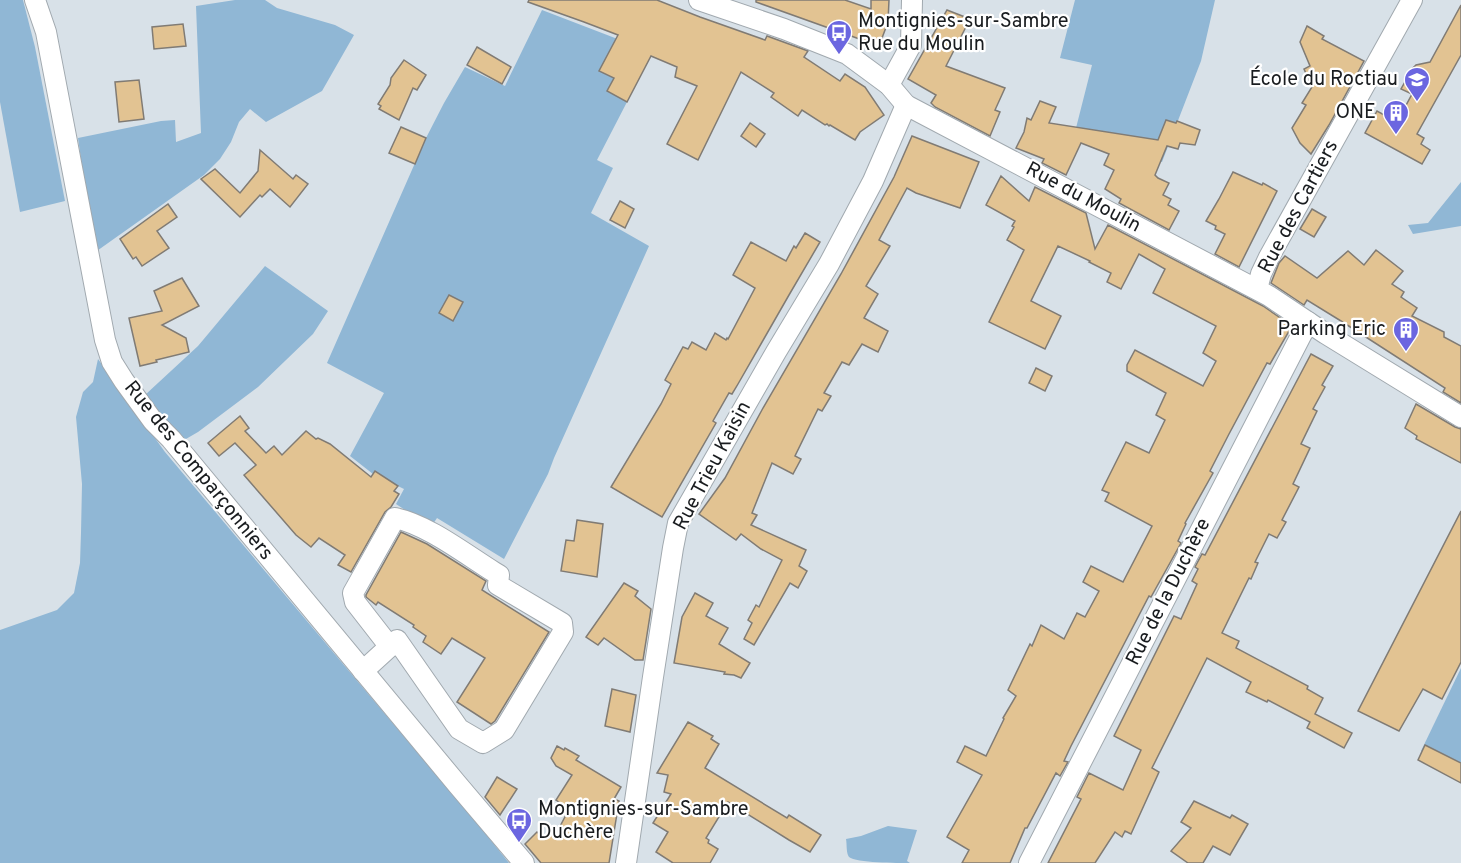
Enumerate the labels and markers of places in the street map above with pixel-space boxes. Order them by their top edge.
place label: Montignies-sur-Sambre Rue du Moulin [858,9,1069,58]
bus stop icon: Montignies-sur-Sambre Rue du Moulin [824,18,854,56]
place label: École du Roctiau [1249,65,1398,93]
school or university icon: École du Roctiau [1402,65,1432,103]
building icon: ONE [1381,98,1411,136]
place label: ONE [1335,100,1376,126]
building icon: Parking Eric [1391,315,1421,353]
place label: Parking Eric [1277,317,1386,343]
place label: Montignies-sur-Sambre Duchère [538,797,749,846]
bus stop icon: Montignies-sur-Sambre Duchère [504,806,534,844]

